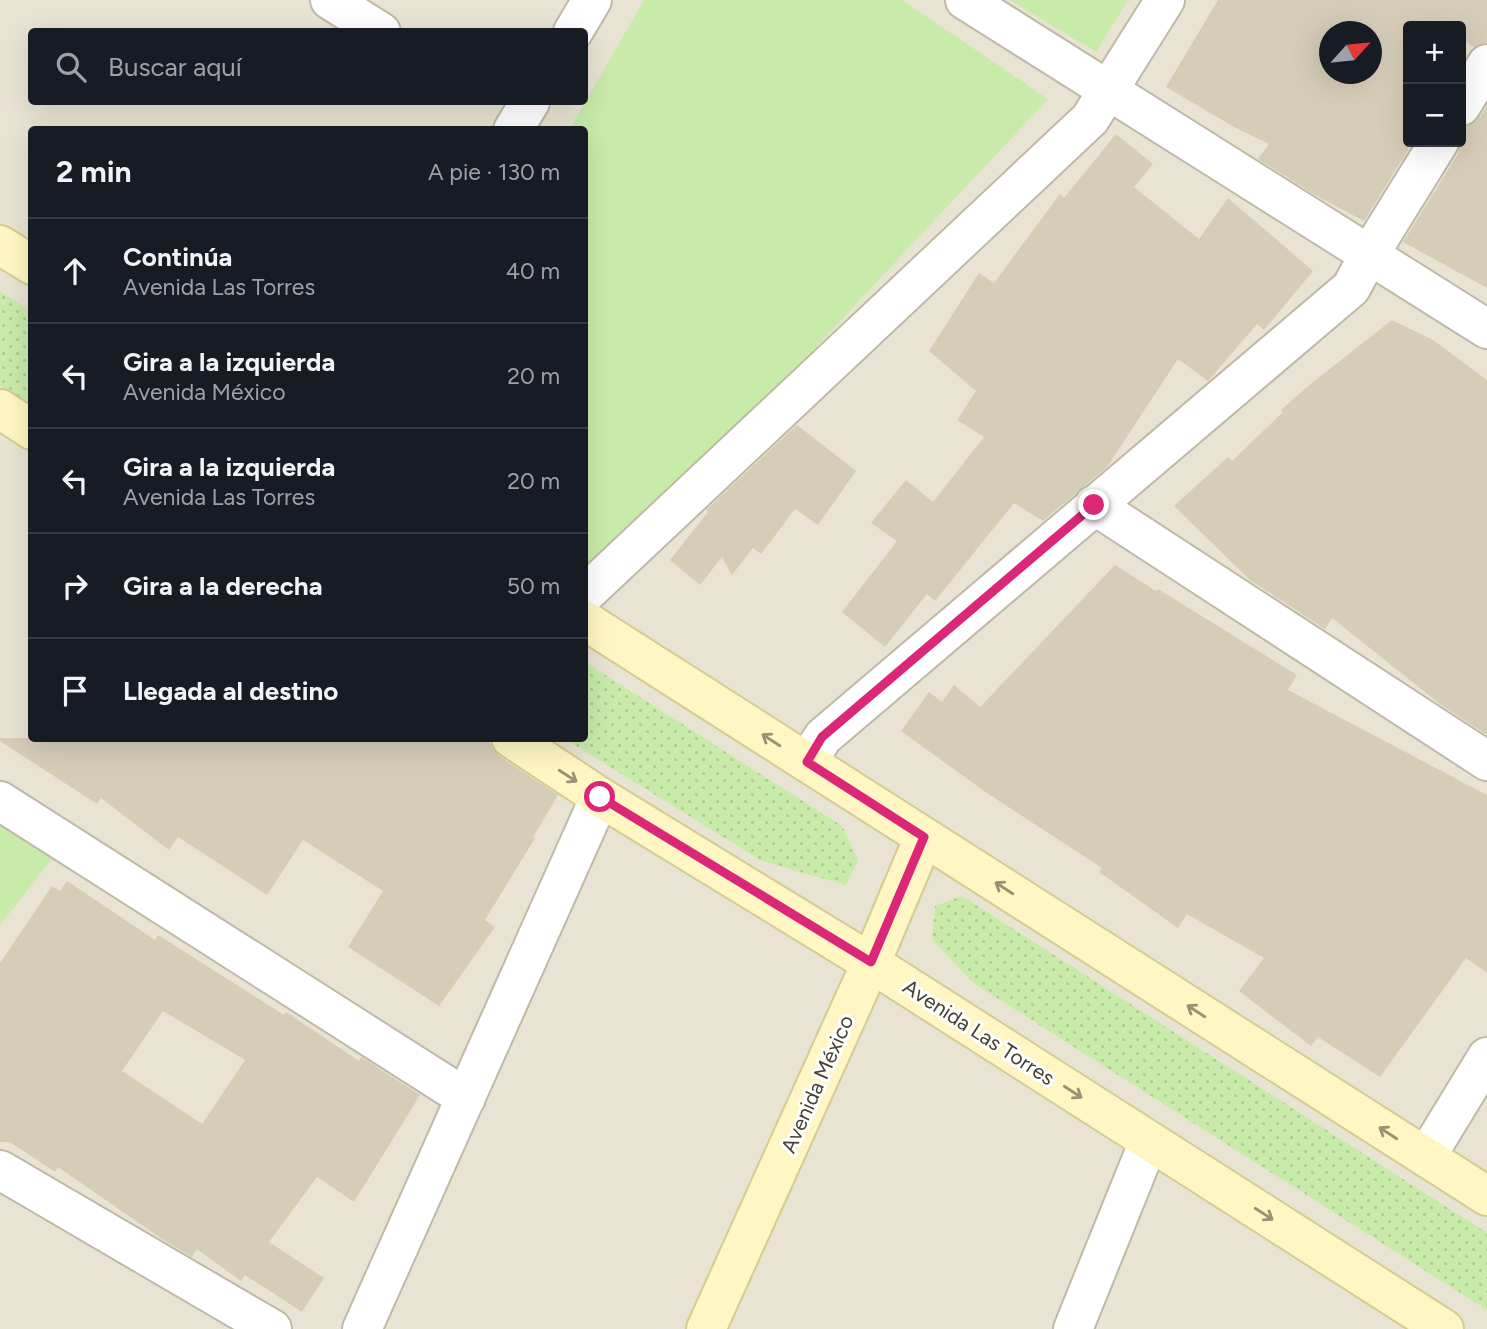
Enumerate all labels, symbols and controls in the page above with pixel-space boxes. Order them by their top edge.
north arrow [1319,21,1382,84]
map controls [1403,21,1466,147]
button: + [1403,21,1466,84]
search box [28,28,588,105]
icon: search [52,48,90,86]
text: Buscar aquí [108,51,242,83]
button: − [1403,84,1466,147]
text: 2 min [56,153,132,190]
text: A pie · 130 m [428,158,560,186]
text: Continúa [123,241,232,273]
icon: ahead [56,252,94,290]
text: 40 m [506,257,560,285]
text: Avenida Las Torres [123,273,315,301]
text: Gira a la izquierda [123,346,335,378]
icon: left [56,357,94,395]
text: 20 m [507,362,560,390]
text: Avenida México [123,378,286,406]
text: Gira a la izquierda [123,451,335,483]
icon: left [56,462,94,500]
text: 20 m [507,467,560,495]
text: Avenida Las Torres [123,483,315,511]
route end [1078,489,1109,520]
icon: right [56,567,94,605]
text: Gira a la derecha [123,570,323,602]
text: 50 m [507,572,560,600]
icon: arrive [56,672,94,710]
text: Llegada al destino [123,675,338,707]
one-way arrow [762,732,782,746]
one-way arrow [558,769,577,783]
route start [584,781,615,812]
one-way arrow [995,881,1015,895]
street label: Avenida Las Torres [899,974,1059,1090]
one-way arrow [1187,1003,1207,1017]
street label: Avenida México [775,1011,859,1157]
one-way arrow [1062,1085,1082,1099]
one-way arrow [1379,1126,1398,1140]
one-way arrow [1254,1208,1274,1222]

